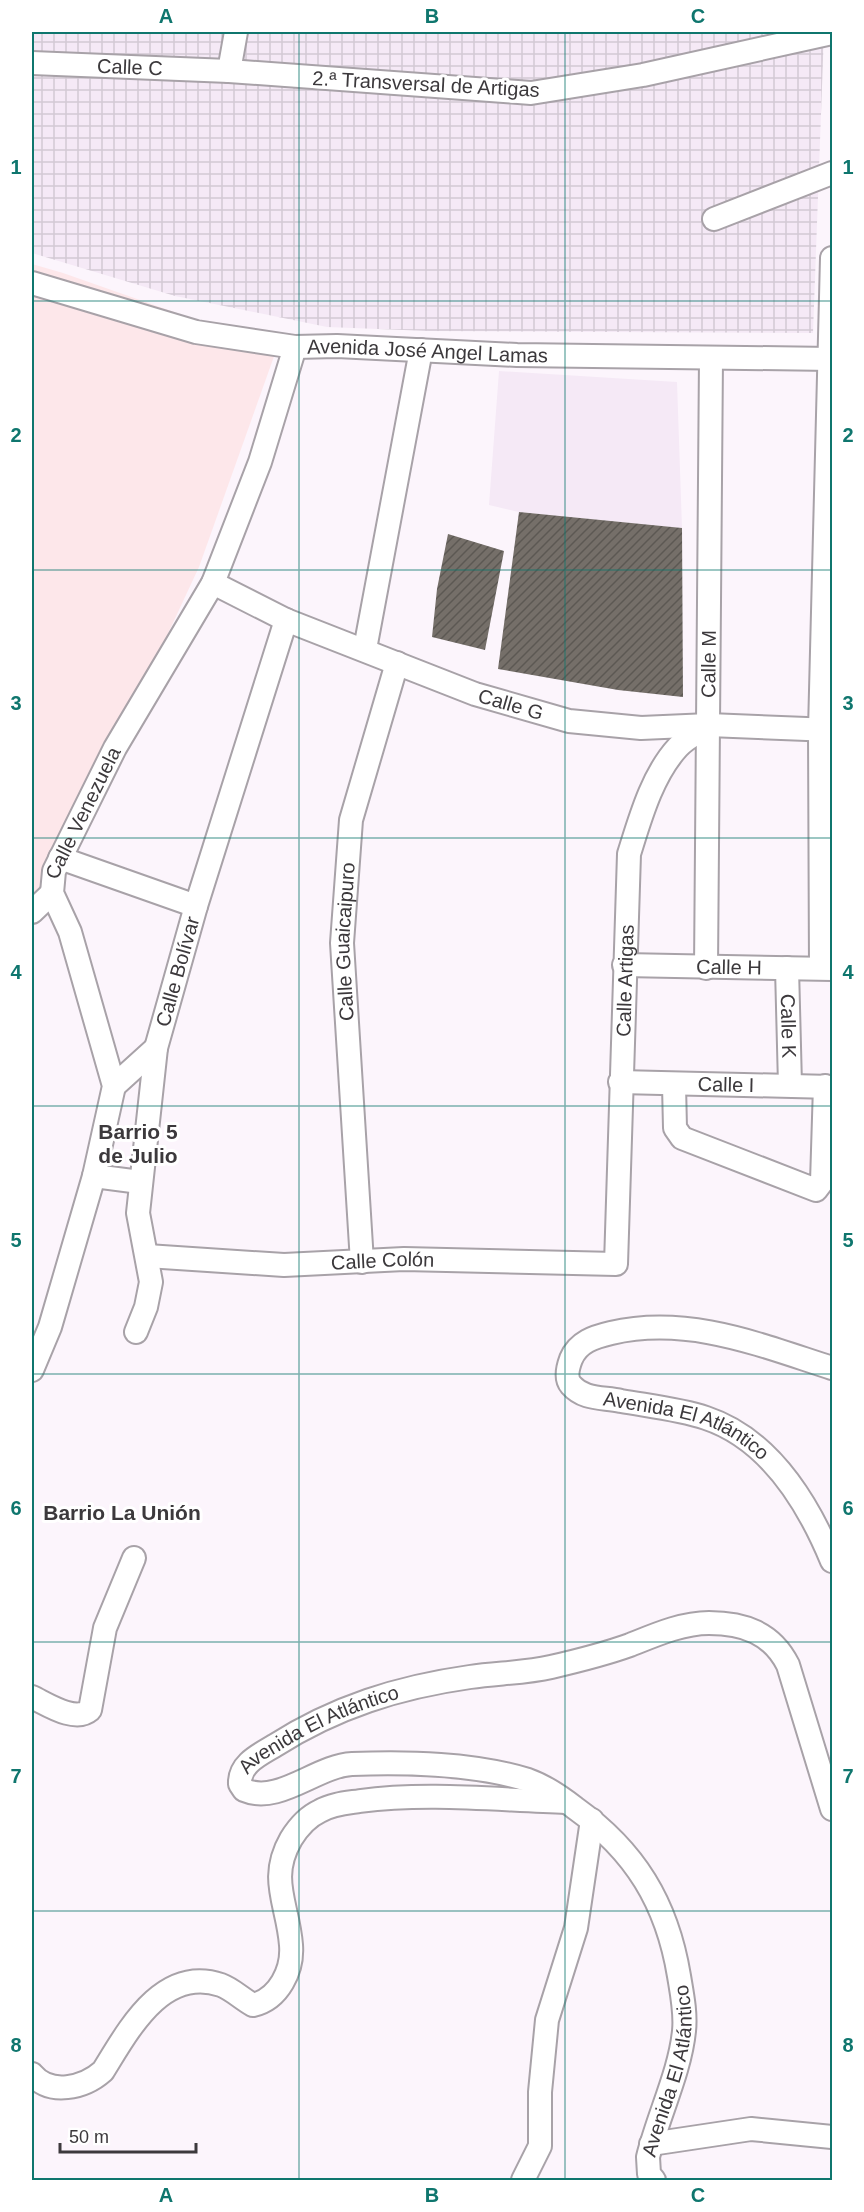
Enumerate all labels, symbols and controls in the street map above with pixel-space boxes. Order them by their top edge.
text: A [159,5,173,27]
text: B [425,5,439,27]
text: C [691,5,705,27]
street label: Calle C [97,55,163,79]
street label: 2.ª Transversal de Artigas [312,67,540,101]
text: 1 [10,156,22,178]
text: 1 [842,156,854,178]
street label: Avenida José Angel Lamas [307,335,548,366]
text: 2 [10,424,22,446]
text: 2 [842,424,854,446]
street label: Calle M [697,630,720,698]
street label: Calle G [476,684,546,724]
text: 3 [10,692,22,714]
text: 3 [842,692,854,714]
street label: Calle Venezuela [42,743,125,880]
street label: Calle Guaicaipuro [331,862,359,1022]
street label: Calle Bolívar [152,914,204,1029]
street label: Calle Artigas [612,924,638,1037]
street label: Calle H [696,955,762,979]
text: 4 [10,961,22,983]
text: 4 [842,961,854,983]
street label: Calle K [777,993,800,1059]
street label: Calle I [697,1073,755,1096]
district label: Barrio 5 de Julio [98,1120,178,1167]
text: 5 [10,1229,22,1251]
text: 5 [842,1229,854,1251]
street label: Calle Colón [330,1248,435,1274]
street label: Avenida El Atlántico [602,1387,774,1464]
text: 6 [10,1497,22,1519]
text: 6 [842,1497,854,1519]
district label: Barrio La Unión [43,1501,201,1524]
street label: Avenida El Atlántico [234,1681,401,1778]
text: 7 [10,1765,22,1787]
text: 7 [842,1765,854,1787]
street label: Avenida El Atlántico [638,1983,696,2159]
text: 8 [10,2034,22,2056]
text: 8 [842,2034,854,2056]
scale bar [60,2116,196,2154]
text: 50 m [69,2127,109,2147]
text: A [159,2184,173,2206]
text: B [425,2184,439,2206]
text: C [691,2184,705,2206]

